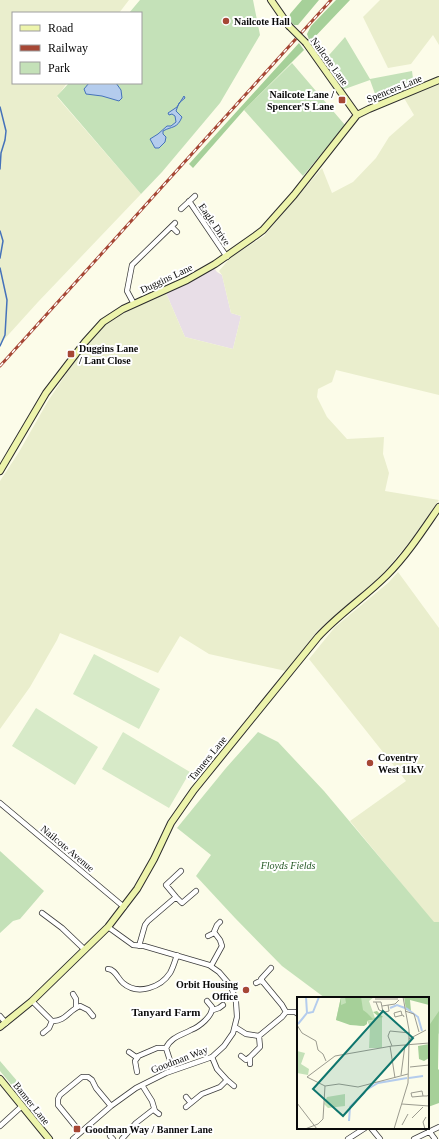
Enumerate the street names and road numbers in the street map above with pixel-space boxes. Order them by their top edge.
street label: Nailcote Lane [309,35,351,88]
street label: Spencers Lane [365,72,424,105]
street label: Eagle Drive [197,201,233,248]
street label: Duggins Lane [138,261,195,295]
street label: Tanners Lane [186,733,229,783]
street label: Nailcote Avenue [39,823,97,874]
street label: Goodman Way [149,1044,209,1075]
street label: Banner Lane [11,1080,52,1127]

